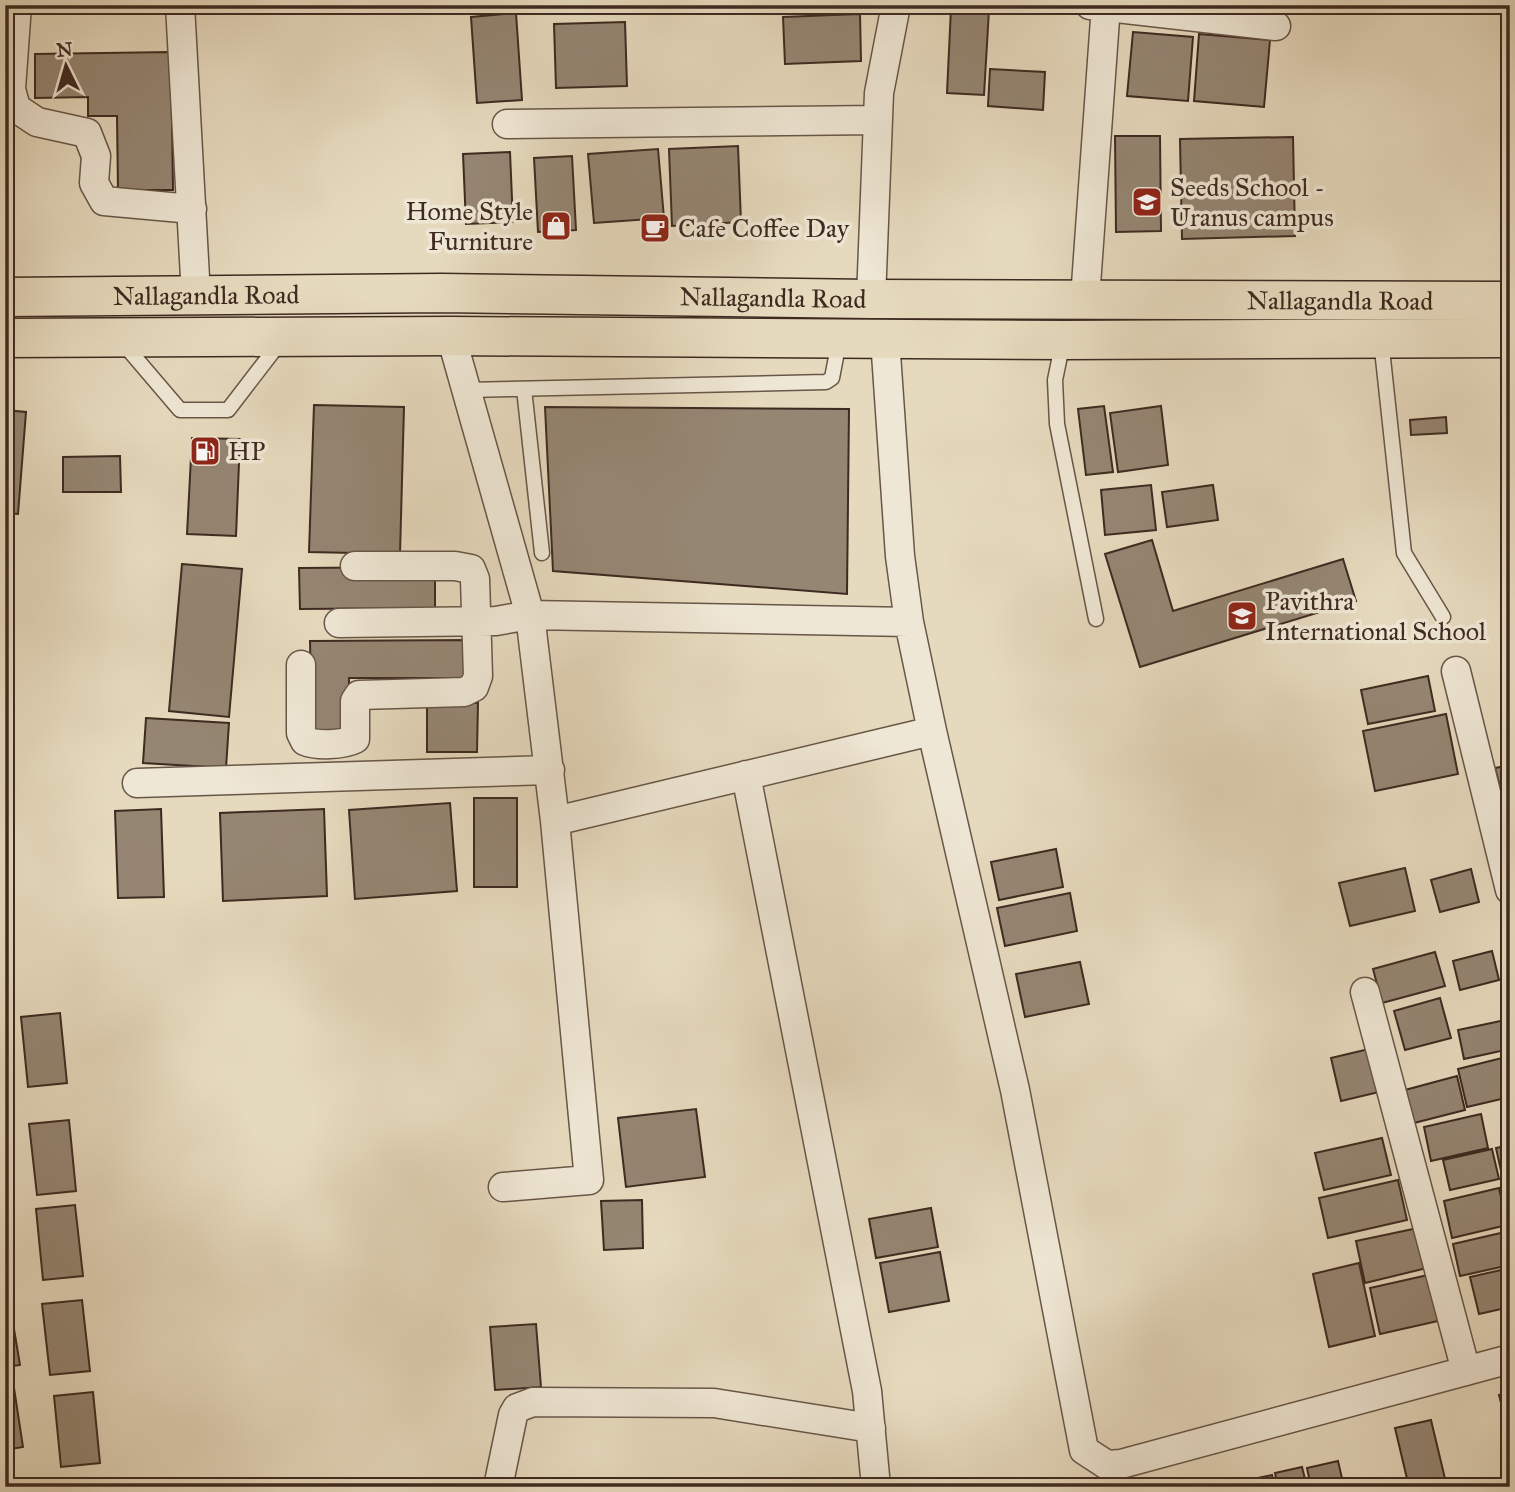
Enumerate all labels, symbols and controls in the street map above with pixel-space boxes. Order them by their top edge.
north arrow [32,32,102,102]
text: N [56,37,74,62]
place label: Seeds School - Uranus campus [1170,171,1334,233]
school or university icon: Seeds School - Uranus campus [1130,185,1164,219]
place label: Home Style Furniture [405,195,533,257]
shop icon: Home Style Furniture [539,209,573,243]
cafe icon: Cafe Coffee Day [638,211,672,245]
place label: Cafe Coffee Day [678,212,850,244]
street label: Nallagandla Road [112,278,300,312]
street label: Nallagandla Road [679,280,867,315]
street label: Nallagandla Road [1246,284,1433,317]
fuel station icon: HP [188,434,222,468]
place label: HP [228,435,265,467]
place label: Pavithra International School [1265,585,1486,647]
school or university icon: Pavithra International School [1225,599,1259,633]

